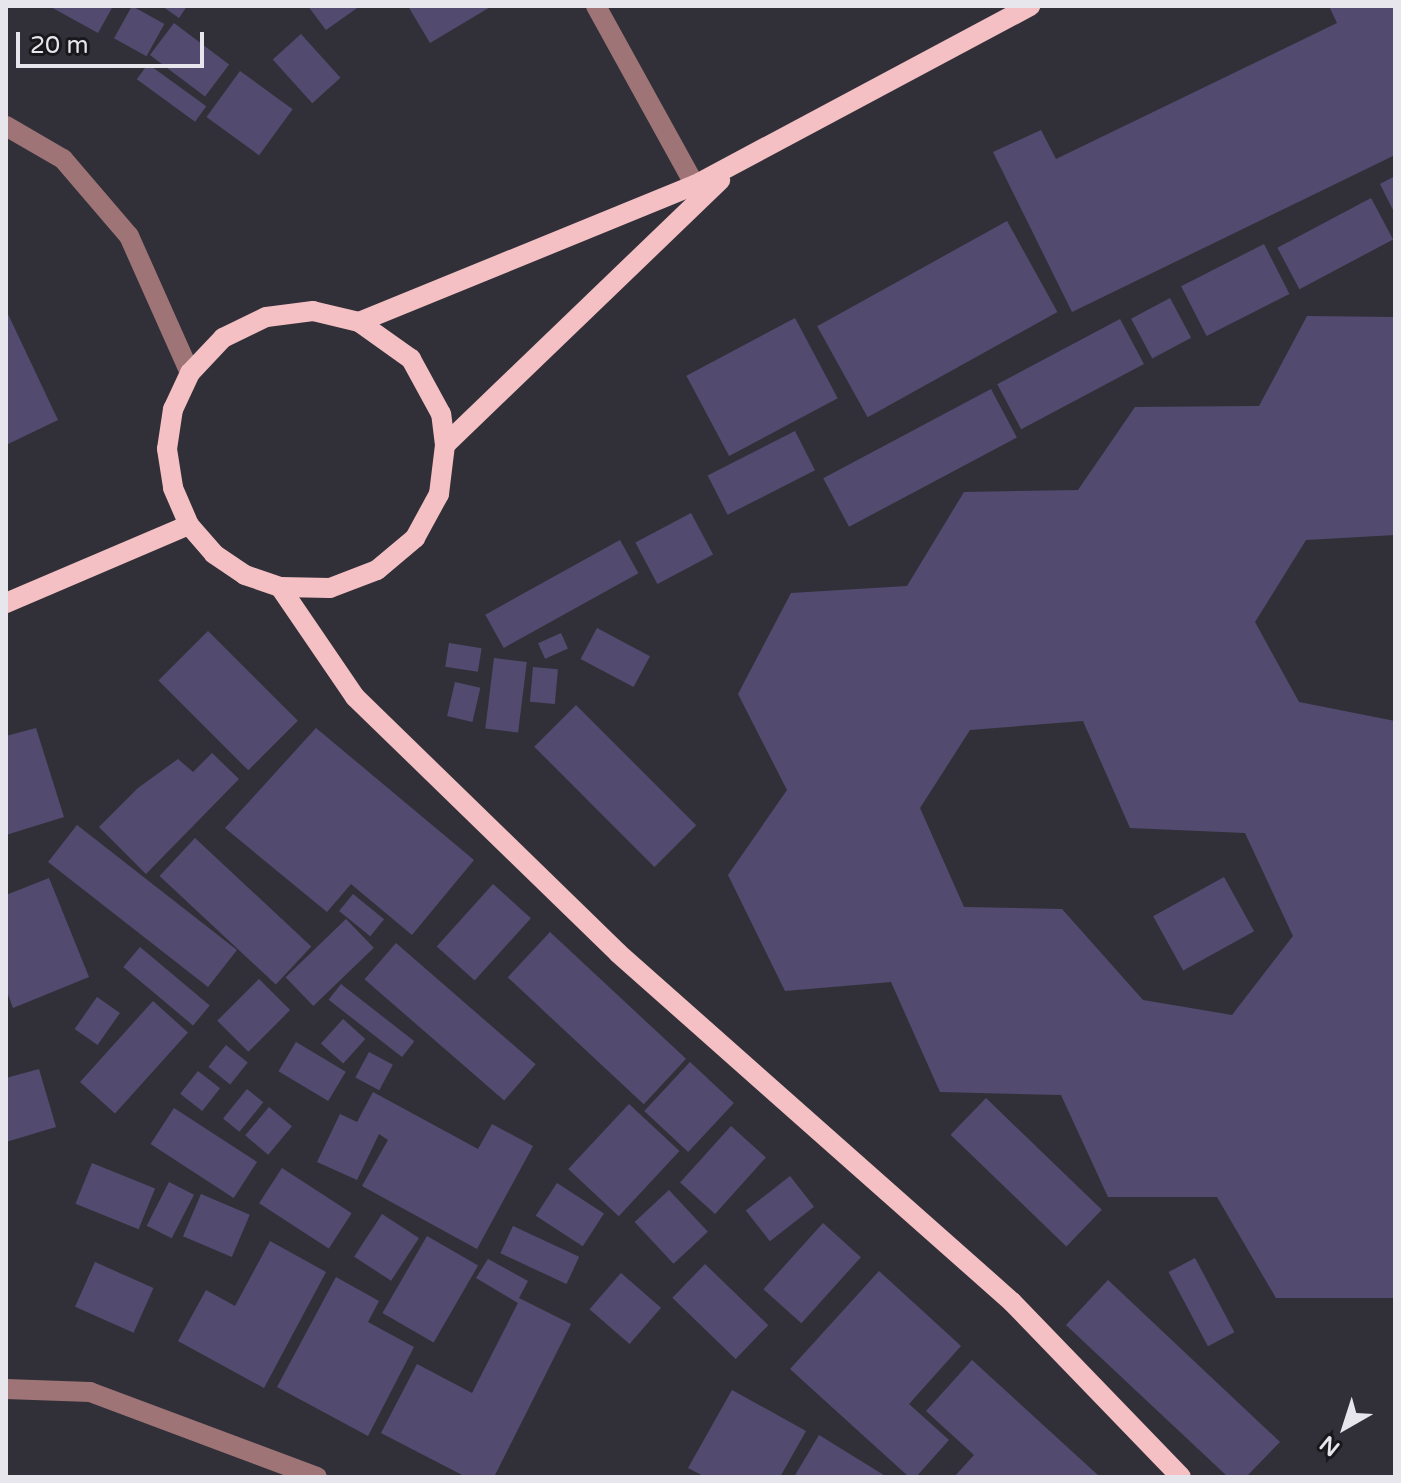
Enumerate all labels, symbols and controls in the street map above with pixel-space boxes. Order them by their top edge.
scale bar [20,16,208,66]
text: 20 m [30,31,88,60]
north arrow [1305,1387,1385,1467]
text: N [1315,1430,1345,1461]

